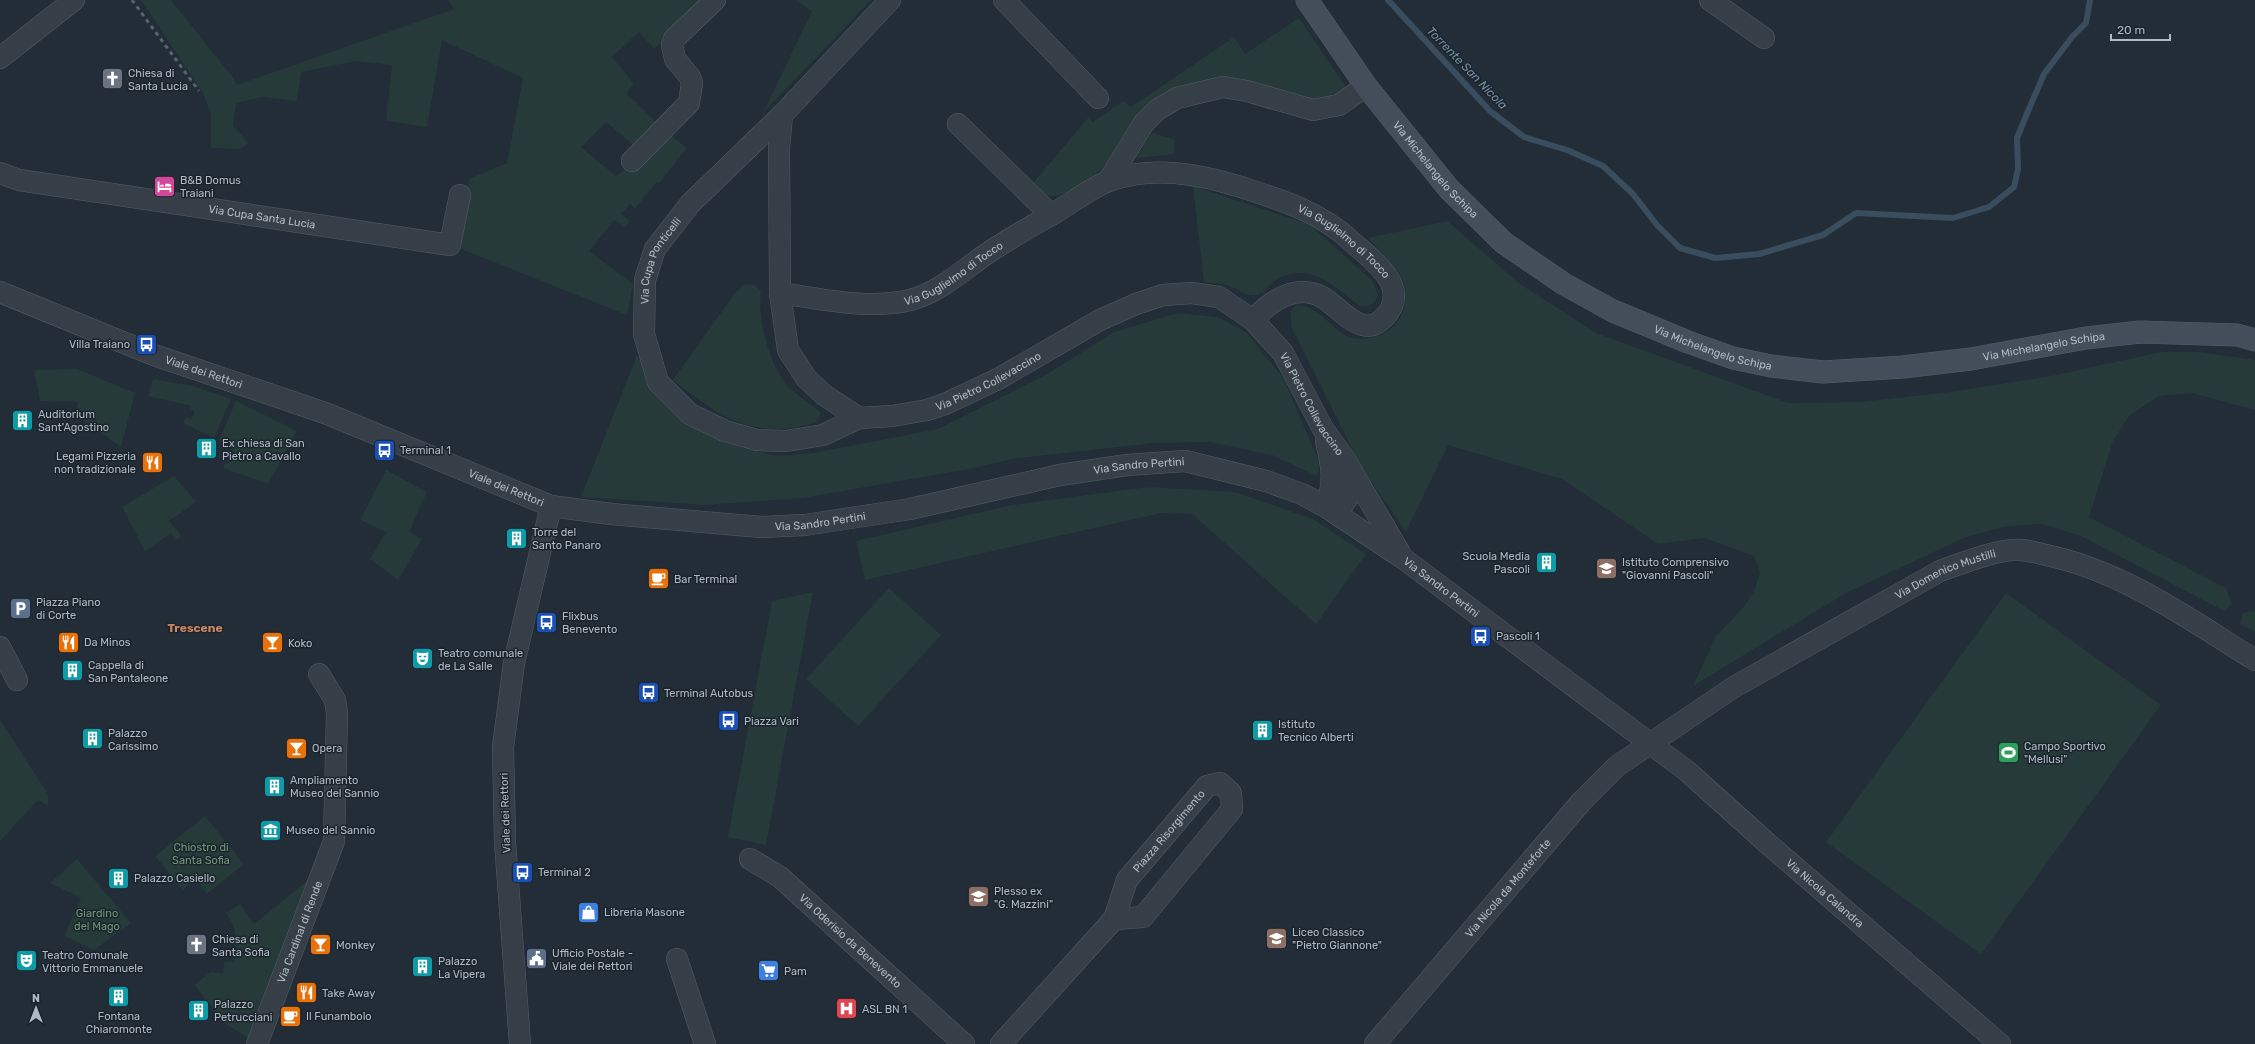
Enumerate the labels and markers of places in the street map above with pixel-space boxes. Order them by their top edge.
church icon: Chiesa di Santa Lucia [100,66,126,92]
place label: Chiesa di Santa Lucia [128,67,188,93]
hotel icon: B&B Domus Traiani [151,173,177,199]
place label: B&B Domus Traiani [180,174,241,200]
bus stop icon: Villa Traiano [133,331,159,357]
place label: Villa Traiano [69,338,130,351]
building icon: Auditorium Sant'Agostino [9,407,35,433]
place label: Auditorium Sant'Agostino [38,408,109,434]
building icon: Ex chiesa di San Pietro a Cavallo [194,436,220,462]
place label: Ex chiesa di San Pietro a Cavallo [222,437,305,463]
bus stop icon: Terminal 1 [371,437,397,463]
place label: Terminal 1 [400,444,451,457]
restaurant icon: Legami Pizzeria non tradizionale [139,449,165,475]
place label: Legami Pizzeria non tradizionale [54,450,136,476]
building icon: Torre del Santo Panaro [504,525,530,551]
place label: Torre del Santo Panaro [532,526,601,552]
building icon: Scuola Media Pascoli [1533,549,1559,575]
place label: Scuola Media Pascoli [1463,550,1530,576]
school or university icon: Istituto Comprensivo "Giovanni Pascoli" [1593,555,1619,581]
place label: Istituto Comprensivo "Giovanni Pascoli" [1622,556,1729,582]
cafe icon: Bar Terminal [646,566,672,592]
place label: Bar Terminal [674,573,737,586]
parking icon: Piazza Piano di Corte [8,595,34,621]
place label: Piazza Piano di Corte [36,596,101,622]
bus stop icon: Flixbus Benevento [533,609,559,635]
place label: Flixbus Benevento [562,610,617,636]
bus stop icon: Pascoli 1 [1467,623,1493,649]
restaurant icon: Da Minos [55,629,81,655]
bar icon: Koko [259,630,285,656]
place label: Pascoli 1 [1496,630,1540,643]
place label: Da Minos [84,636,131,649]
place label: Koko [288,637,312,650]
theatre icon: Teatro comunale de La Salle [409,646,435,672]
place label: Teatro comunale de La Salle [438,647,523,673]
building icon: Cappella di San Pantaleone [60,658,86,684]
place label: Cappella di San Pantaleone [88,659,168,685]
bus stop icon: Terminal Autobus [636,680,662,706]
place label: Terminal Autobus [664,687,754,700]
bus stop icon: Piazza Vari [716,708,742,734]
place label: Piazza Vari [744,715,799,728]
building icon: Istituto Tecnico Alberti [1249,717,1275,743]
place label: Istituto Tecnico Alberti [1278,718,1354,744]
building icon: Palazzo Carissimo [80,726,106,752]
place label: Palazzo Carissimo [108,727,158,753]
bar icon: Opera [284,735,310,761]
sports icon: Campo Sportivo "Mellusi" [1996,739,2022,765]
place label: Campo Sportivo "Mellusi" [2024,740,2106,766]
place label: Opera [312,742,342,755]
building icon: Ampliamento Museo del Sannio [261,773,287,799]
place label: Ampliamento Museo del Sannio [290,774,379,800]
museum icon: Museo del Sannio [258,817,284,843]
place label: Museo del Sannio [286,824,375,837]
bus stop icon: Terminal 2 [510,859,536,885]
building icon: Palazzo Casiello [105,865,131,891]
place label: Terminal 2 [538,866,591,879]
place label: Palazzo Casiello [134,872,215,885]
school or university icon: Plesso ex "G. Mazzini" [966,884,992,910]
place label: Plesso ex "G. Mazzini" [994,885,1053,911]
shop icon: Libreria Masone [575,899,601,925]
place label: Libreria Masone [604,906,685,919]
school or university icon: Liceo Classico "Pietro Giannone" [1263,925,1289,951]
place label: Liceo Classico "Pietro Giannone" [1292,926,1382,952]
church icon: Chiesa di Santa Sofia [184,932,210,958]
bar icon: Monkey [308,932,334,958]
place label: Chiesa di Santa Sofia [212,933,270,959]
place label: Monkey [336,939,375,952]
public building icon: Ufficio Postale - Viale dei Rettori [524,946,550,972]
place label: Ufficio Postale - Viale dei Rettori [552,947,633,973]
theatre icon: Teatro Comunale Vittorio Emmanuele [13,948,39,974]
place label: Teatro Comunale Vittorio Emmanuele [42,949,143,975]
building icon: Palazzo La Vipera [410,954,436,980]
place label: Palazzo La Vipera [438,955,485,981]
supermarket icon: Pam [755,958,781,984]
place label: Pam [784,965,807,978]
restaurant icon: Take Away [294,980,320,1006]
building icon: Fontana Chiaromonte [106,983,132,1009]
place label: Take Away [322,987,375,1000]
hospital icon: ASL BN 1 [833,996,859,1022]
building icon: Palazzo Petrucciani [186,997,212,1023]
place label: Palazzo Petrucciani [214,998,272,1024]
cafe icon: Il Funambolo [278,1003,304,1029]
place label: ASL BN 1 [862,1003,907,1016]
place label: Fontana Chiaromonte [86,1010,152,1036]
place label: Il Funambolo [306,1010,372,1023]

